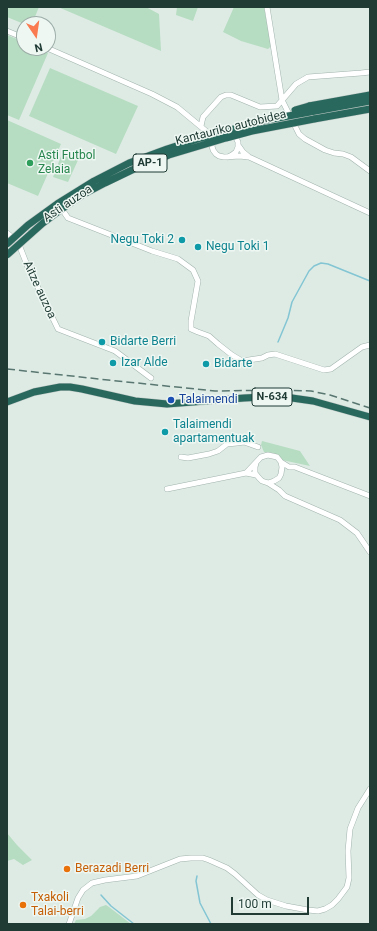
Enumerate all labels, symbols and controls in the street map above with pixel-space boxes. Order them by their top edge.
north arrow [16,16,56,56]
text: N [33,40,44,54]
street label: Kantauriko autobidea [174,107,288,149]
place label: Asti Futbol Zelaia [38,149,95,177]
road number: AP-1 [133,154,167,172]
marker: Asti Futbol Zelaia [25,158,35,168]
street label: Asti auzoa [41,182,95,226]
place label: Negu Toki 2 [111,233,174,247]
marker: Negu Toki 2 [177,235,187,245]
place label: Negu Toki 1 [206,240,269,254]
marker: Negu Toki 1 [193,242,203,252]
street label: Aitze auzoa [19,259,59,321]
place label: Bidarte Berri [110,335,176,349]
marker: Bidarte Berri [97,337,107,347]
place label: Izar Alde [121,356,168,370]
place label: Bidarte [214,357,252,371]
marker: Izar Alde [108,358,118,368]
marker: Bidarte [201,359,211,369]
road number: N-634 [252,388,292,406]
place label: Talaimendi [179,393,238,407]
marker: Talaimendi [166,395,176,405]
place label: Talaimendi apartamentuak [173,418,254,446]
marker: Talaimendi apartamentuak [160,427,170,437]
place label: Berazadi Berri [75,862,149,876]
marker: Berazadi Berri [62,864,72,874]
scale bar [233,889,311,915]
place label: Txakoli Talai-berri [31,891,84,919]
text: 100 m [238,897,272,911]
marker: Txakoli Talai-berri [18,900,28,910]

